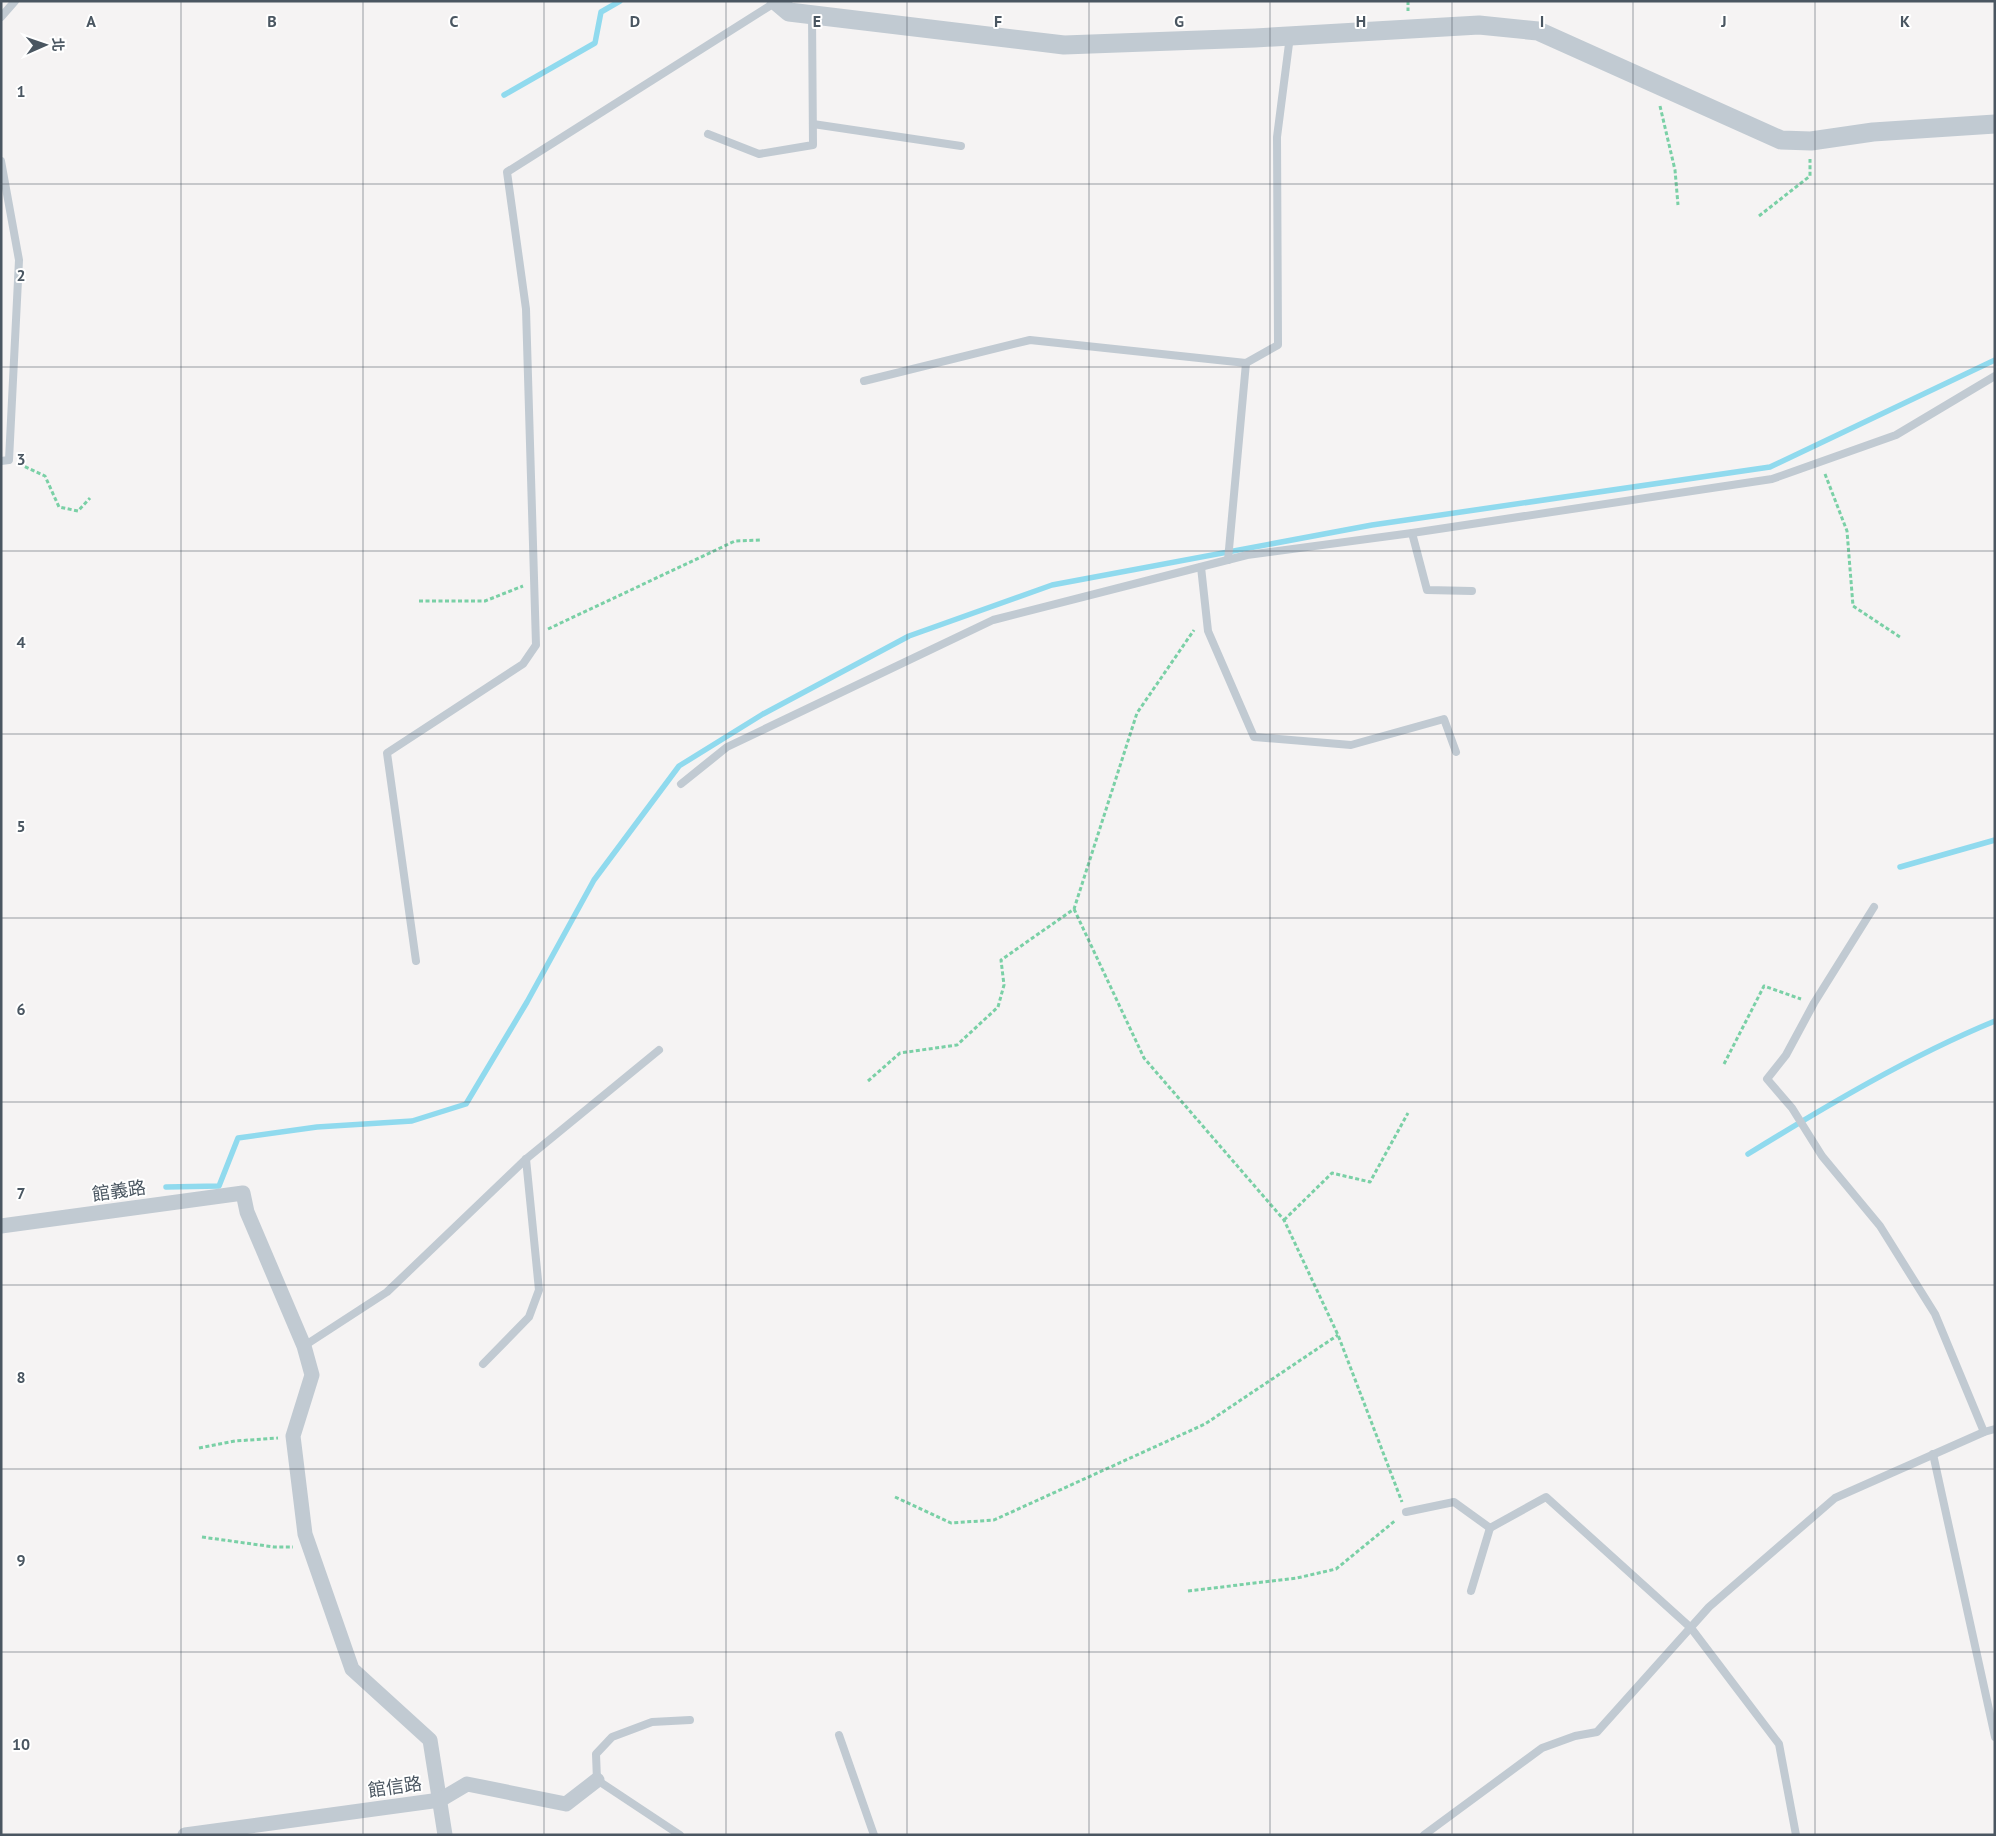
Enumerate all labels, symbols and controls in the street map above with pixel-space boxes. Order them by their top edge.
text: A [86,11,96,31]
text: B [267,11,277,31]
text: C [450,11,459,31]
text: D [630,11,640,31]
text: E [813,11,821,31]
text: F [994,11,1002,31]
text: G [1174,11,1184,31]
text: H [1356,11,1366,31]
text: I [1540,11,1544,31]
text: J [1720,11,1727,31]
text: K [1900,11,1910,31]
north arrow [20,20,70,70]
text: 北 [49,37,67,52]
text: 1 [16,81,26,101]
text: 2 [16,265,26,285]
text: 3 [16,449,26,469]
text: 4 [16,632,26,652]
text: 5 [16,816,26,836]
text: 6 [16,999,26,1019]
street label: 館義路 [91,1175,147,1206]
text: 7 [16,1183,26,1203]
text: 8 [16,1367,26,1387]
text: 9 [16,1550,26,1570]
text: 10 [12,1734,30,1754]
street label: 館信路 [367,1771,423,1802]

